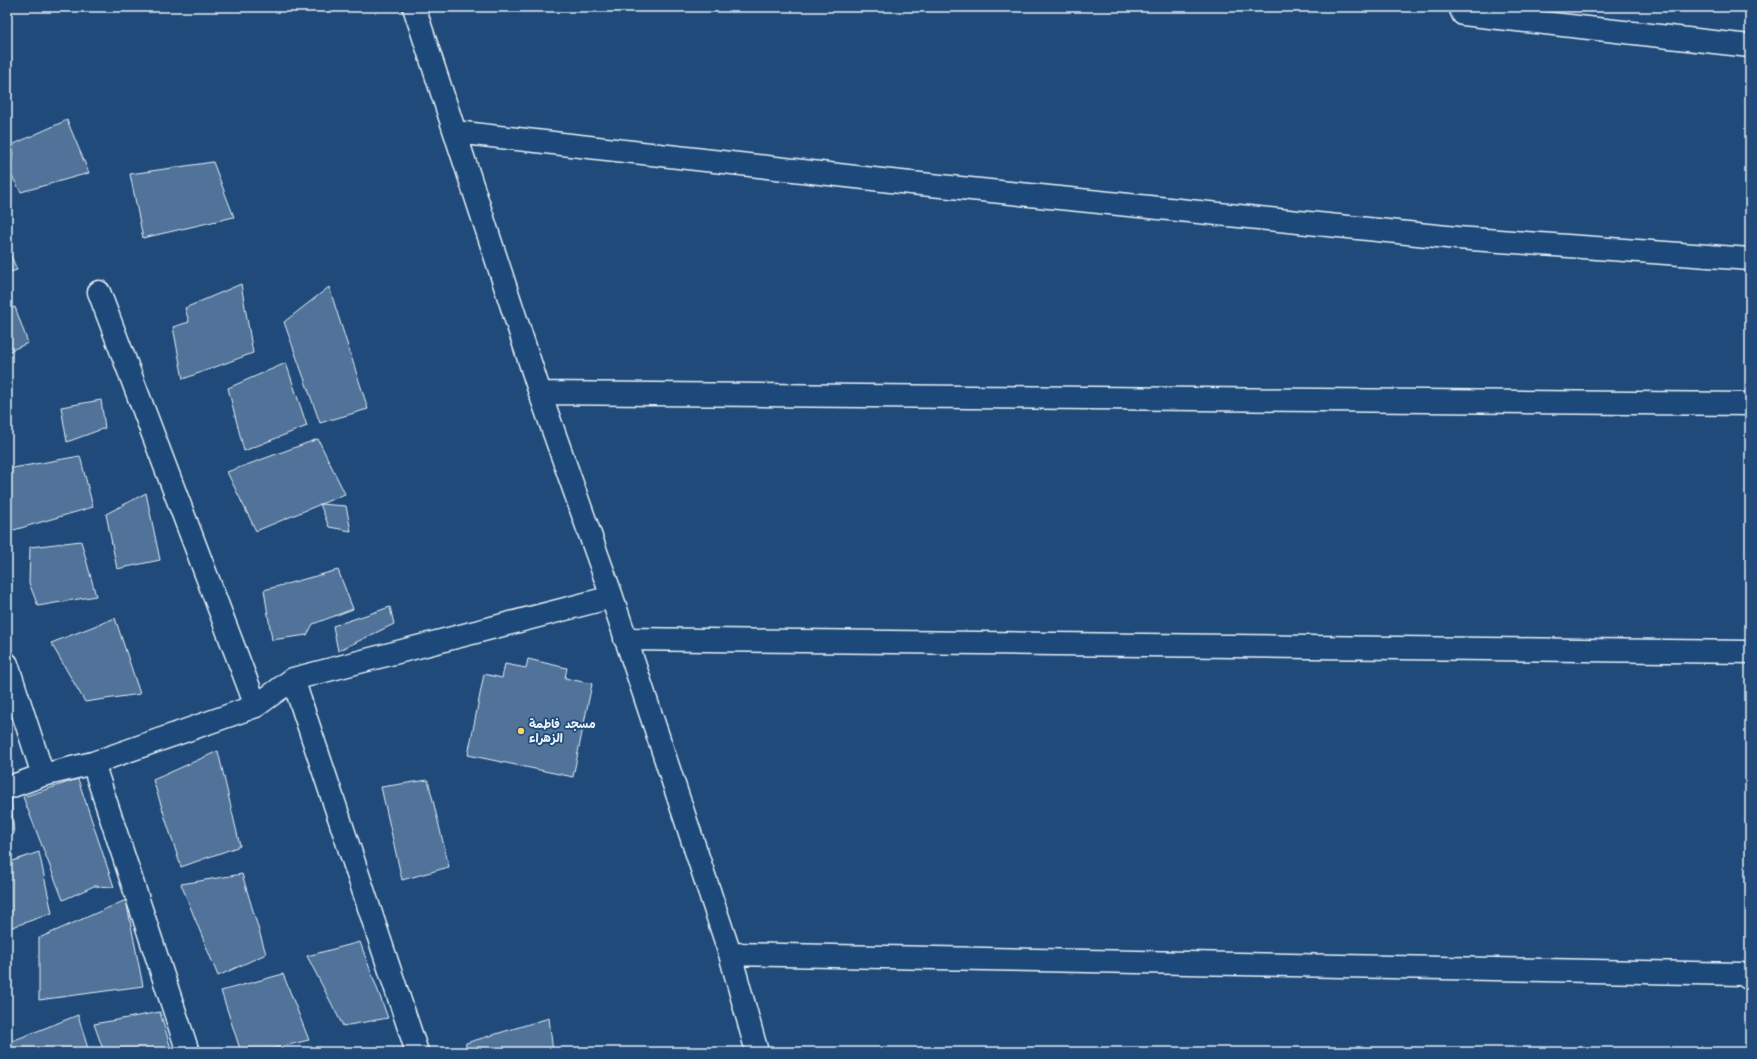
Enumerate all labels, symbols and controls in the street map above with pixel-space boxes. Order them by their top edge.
place label: مسجد فاطمة الزهراء [529,716,596,747]
marker: مسجد فاطمة الزهراء [516,726,526,736]

